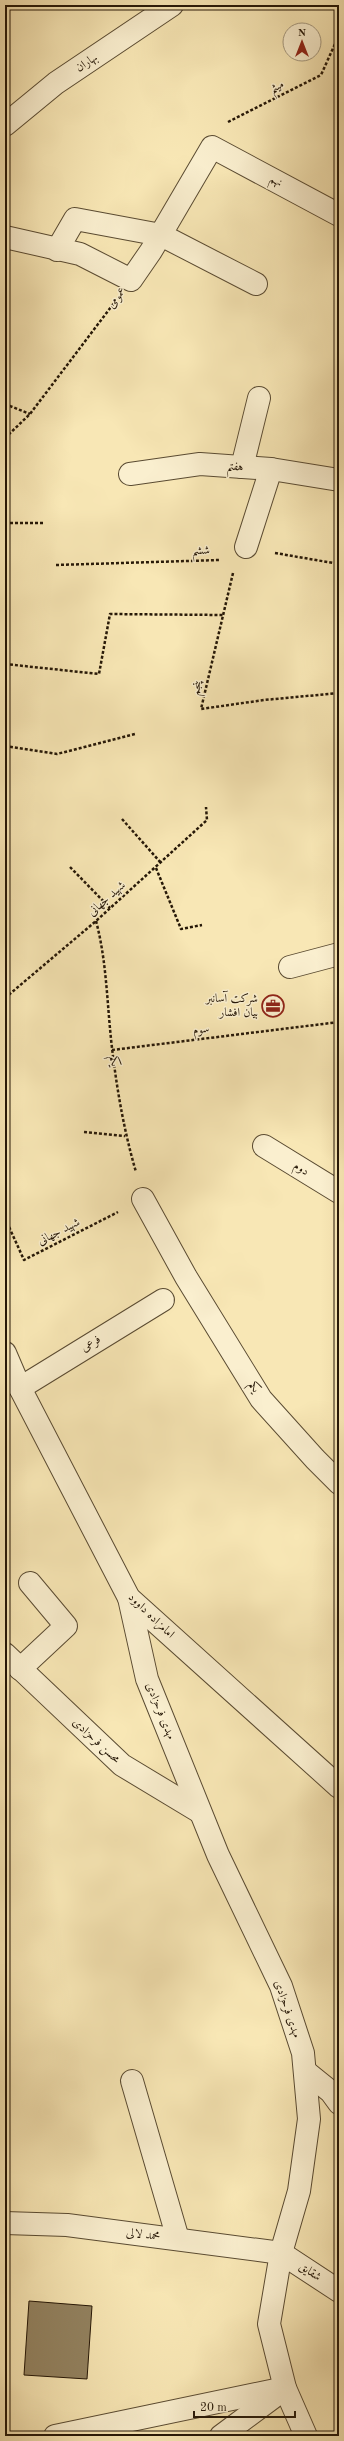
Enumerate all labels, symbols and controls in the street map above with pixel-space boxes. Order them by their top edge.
north arrow [282,22,322,62]
text: N [298,28,307,39]
street label: بهاران [74,52,101,75]
street label: میثم [268,78,288,100]
street label: نهم [266,173,284,193]
street label: عمومی [105,285,130,311]
street label: هفتم [226,460,244,479]
street label: ششم [192,545,211,562]
street label: پنجم [190,679,209,697]
street label: شهید جهانی [86,879,129,919]
place label: شرکت آسانبر بیان افشار [204,990,258,1019]
office icon: شرکت آسانبر بیان افشار [260,993,286,1019]
street label: سوم [192,1023,211,1041]
street label: یکم [103,1055,123,1069]
street label: دوم [289,1160,311,1182]
street label: شهید جهانی [36,1216,83,1249]
street label: فرعی [79,1334,103,1355]
street label: یکم [243,1378,264,1397]
street label: امامزاده داوود [124,1591,177,1642]
street label: مهدی فرحزادی [142,1681,177,1742]
street label: محسن فرحزادی [69,1716,123,1768]
street label: مهدی فرحزادی [271,1979,303,2040]
street label: محمد لالی [125,2227,161,2243]
street label: شقایق [296,2260,323,2285]
scale bar [194,2393,295,2419]
text: 20 m [200,2402,227,2414]

